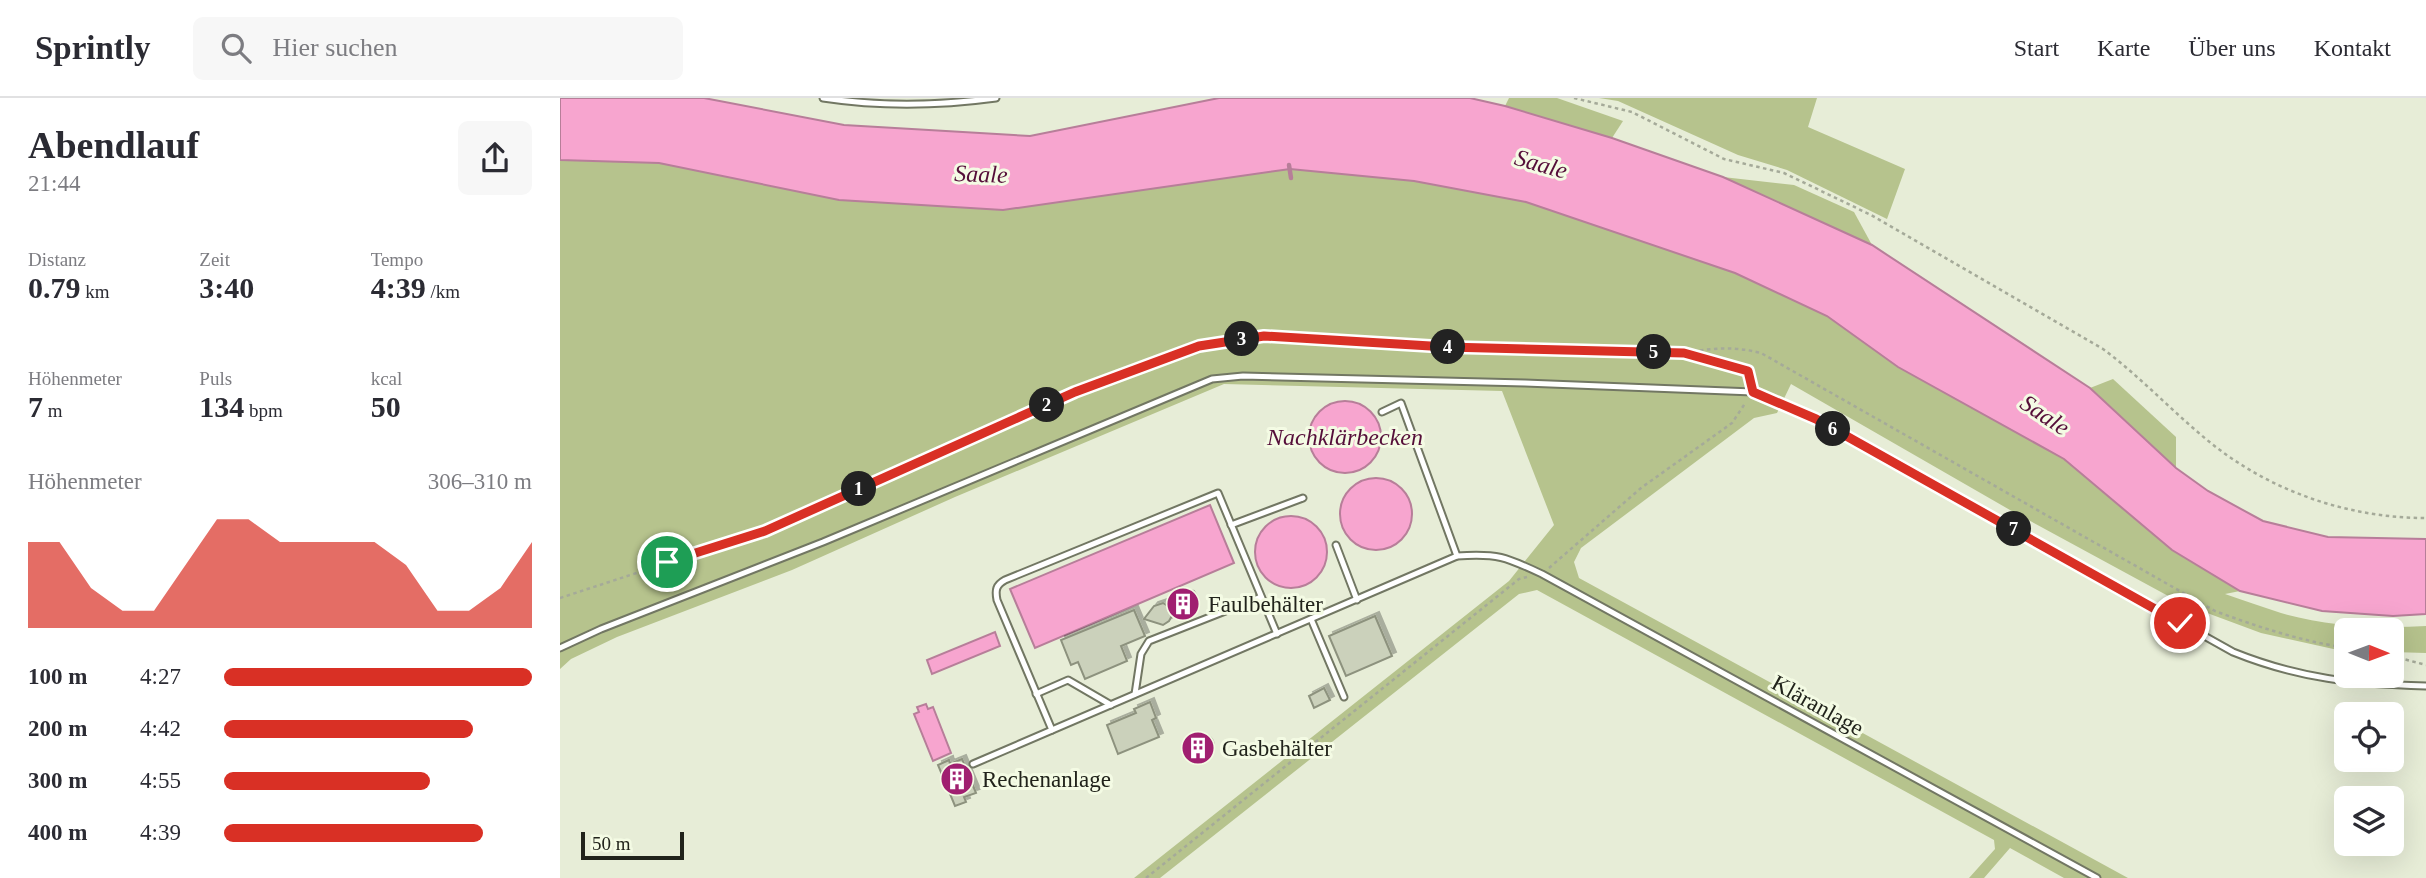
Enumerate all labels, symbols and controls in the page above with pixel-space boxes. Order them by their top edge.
search box [193,17,683,80]
icon: search [217,29,255,67]
text: Sprintly [35,30,151,66]
text: Hier suchen [273,33,397,62]
text: Start [2014,35,2059,61]
text: Karte [2097,35,2150,61]
text: Über uns [2188,35,2276,61]
text: Kontakt [2314,35,2391,61]
button: share [458,121,532,195]
text: Abendlauf [28,124,199,166]
water label: Saale [1512,144,1571,184]
water label: Saale [954,160,1008,188]
text: 21:44 [28,171,80,196]
text: Distanz [28,249,86,270]
text: Zeit [199,249,230,270]
text: Tempo [371,249,423,270]
text: 0.79 [28,271,81,304]
text: 3:40 [199,271,254,304]
text: 4:39 [371,271,426,304]
text: km [81,281,110,302]
text: /km [426,281,460,302]
pin: 3 [1224,322,1260,356]
text: 3 [1237,328,1246,349]
pin: 4 [1430,330,1466,364]
pin: 5 [1636,334,1672,370]
text: 4 [1443,336,1452,357]
text: 5 [1649,341,1658,362]
text: Höhenmeter [28,368,122,389]
text: Puls [199,368,232,389]
text: kcal [371,368,402,389]
pin: 2 [1030,388,1064,422]
water label: Saale [2016,389,2075,441]
text: 7 [28,390,43,423]
text: 134 [199,390,244,423]
text: 50 [371,390,401,423]
text: 2 [1042,394,1051,415]
text: m [43,400,63,421]
text: bpm [244,400,283,421]
pin: 6 [1816,412,1850,446]
text: 6 [1828,418,1837,439]
water label: Nachklärbecken [1266,424,1423,450]
text: Höhenmeter [28,469,142,494]
text: 306–310 m [428,469,532,494]
pin: 1 [842,472,876,506]
text: 1 [854,478,863,499]
pin: 7 [1996,512,2032,546]
text: 7 [2009,518,2018,539]
pin [637,532,697,592]
icon: arrive [648,543,686,581]
building icon: Faulbehälter [1164,585,1202,623]
place label: Faulbehälter [1208,592,1323,617]
pin [2150,593,2210,653]
icon: check [2161,604,2199,642]
north arrow [2334,618,2404,688]
map controls [2334,618,2404,856]
text: 100 m [28,664,87,689]
text: 4:27 [140,664,181,689]
street label: Kläranlage [1768,670,1868,741]
button: locate [2334,702,2404,772]
text: 200 m [28,716,87,741]
text: 4:42 [140,716,181,741]
building icon: Gasbehälter [1179,729,1217,767]
place label: Gasbehälter [1222,736,1332,761]
building icon: Rechenanlage [938,760,976,798]
place label: Rechenanlage [982,767,1111,792]
text: 300 m [28,768,87,793]
text: 4:55 [140,768,181,793]
button: layers [2334,786,2404,856]
text: 400 m [28,820,87,845]
text: 4:39 [140,820,181,845]
scale bar [581,829,684,861]
text: 50 m [592,833,631,854]

